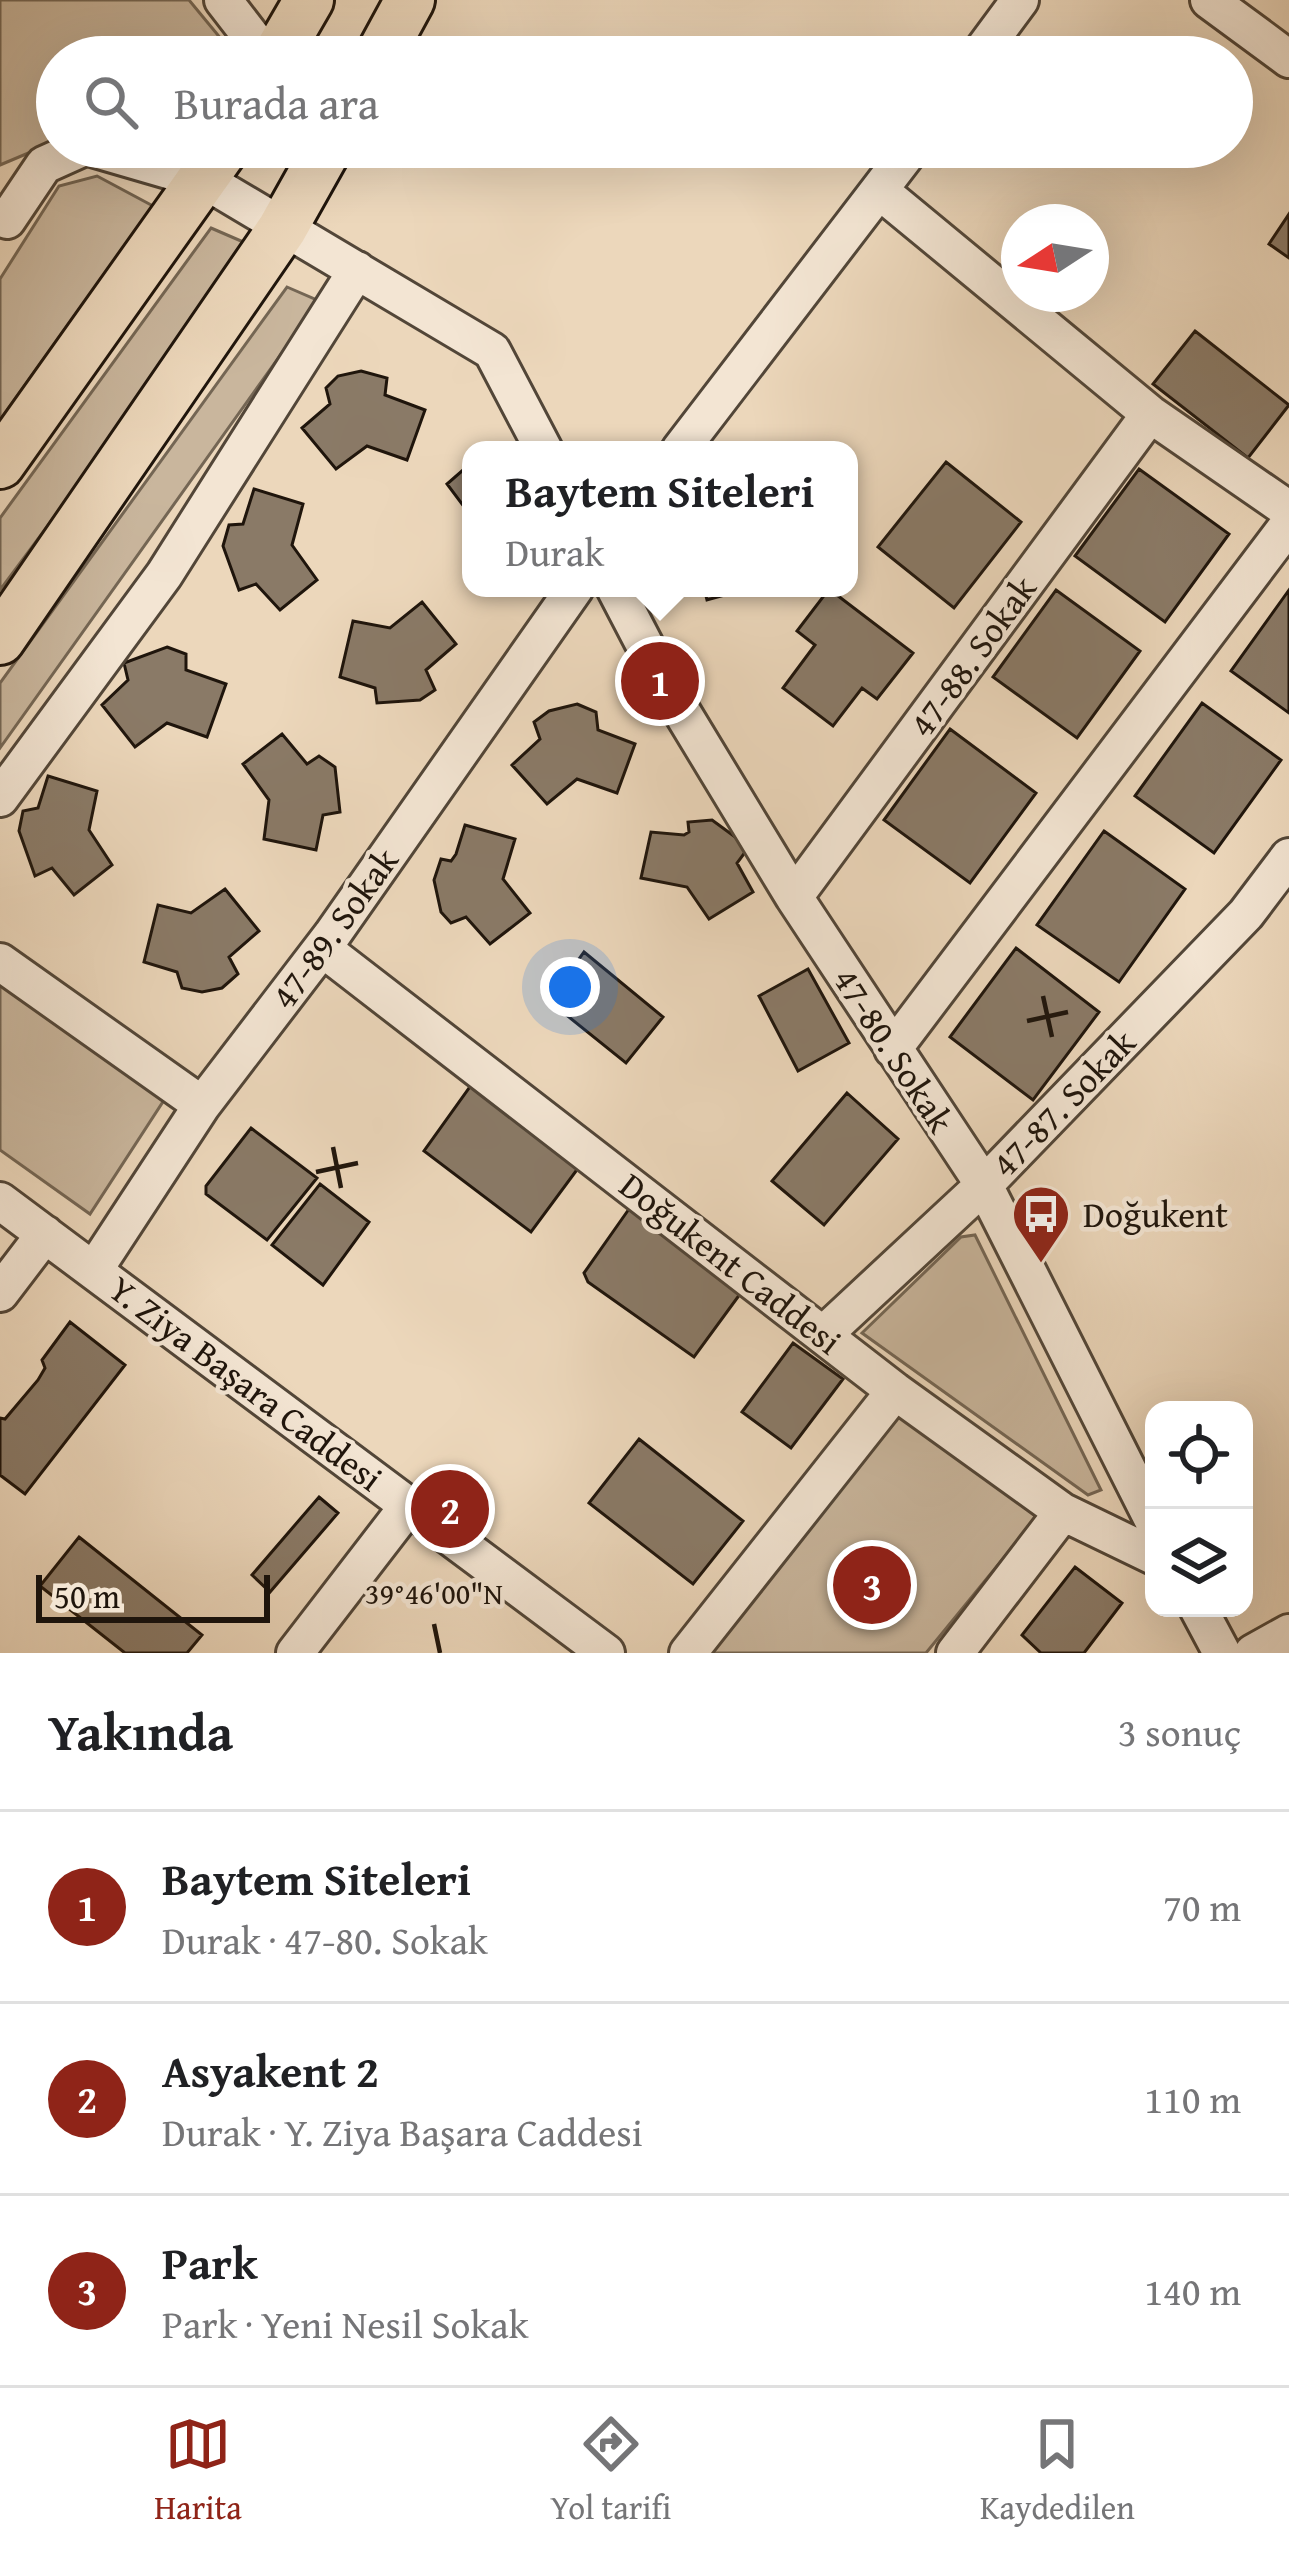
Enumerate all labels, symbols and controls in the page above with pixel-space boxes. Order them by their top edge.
search box [36,36,1253,168]
icon: search [78,69,144,135]
text: Burada ara [174,70,379,135]
north arrow [1001,204,1109,312]
popup [462,441,858,597]
text: Baytem Siteleri [506,458,814,523]
text: Durak [506,523,604,580]
street label: 47-88. Sokak [895,564,1049,747]
pin: 1 [621,636,699,726]
street label: 47-89. Sokak [257,836,411,1019]
your location [540,957,600,1017]
street label: 47-80. Sokak [821,957,968,1144]
street label: 47-87. Sokak [978,1016,1147,1189]
street label: Doğukent Caddesi [609,1159,854,1366]
bus stop icon: Doğukent [1010,1183,1072,1265]
place label: Doğukent [1083,1187,1228,1240]
street label: Y. Ziya Başara Caddesi [98,1262,394,1503]
map controls [1145,1401,1253,1617]
button: locate [1145,1401,1253,1509]
pin: 2 [411,1464,489,1554]
button: layers [1145,1509,1253,1617]
pin: 3 [833,1540,911,1630]
scale bar [36,1569,270,1622]
text: 39°46'00"N [365,1571,503,1615]
text: 50 m [54,1572,120,1620]
text: Yakında [48,1694,233,1769]
text: 3 sonuç [1118,1703,1241,1760]
text: Baytem Siteleri [162,1846,471,1911]
text: 1 [77,1878,97,1935]
text: 70 m [1163,1878,1241,1935]
text: Durak · 47-80. Sokak [162,1911,488,1968]
text: Asyakent 2 [162,2038,379,2103]
text: 2 [77,2070,97,2127]
text: 110 m [1144,2070,1241,2127]
text: Durak · Y. Ziya Başara Caddesi [162,2103,643,2160]
text: Park [162,2230,258,2295]
text: 3 [77,2262,97,2319]
text: 140 m [1144,2262,1241,2319]
text: Park · Yeni Nesil Sokak [162,2295,529,2352]
tab: Harita [154,2411,242,2531]
tab: Yol tarifi [550,2411,671,2531]
tab: Kaydedilen [980,2411,1135,2531]

